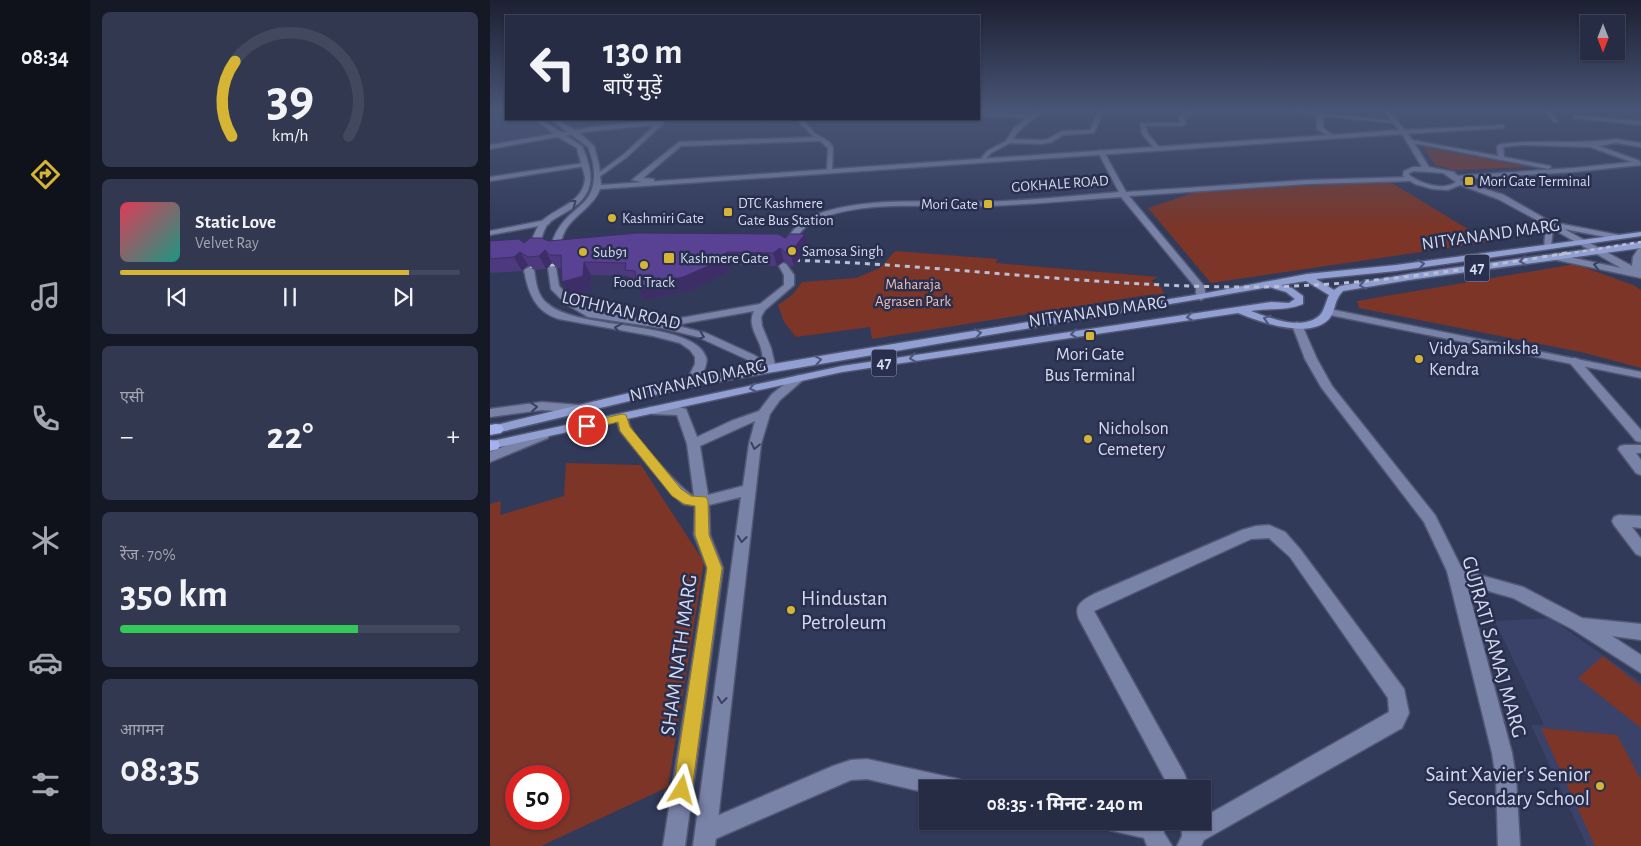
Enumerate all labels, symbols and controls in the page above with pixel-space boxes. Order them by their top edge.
north arrow [1580,15,1625,60]
map controls [1580,15,1625,60]
icon: left [520,35,585,100]
text: 130 m [603,35,682,70]
text: 08:34 [21,46,69,68]
text: 39 [266,73,314,125]
text: बाएँ मुड़ें [603,76,662,98]
text: km/h [272,127,308,145]
icon: directions [28,157,63,192]
street label: GOKHALE ROAD [1011,173,1109,195]
place label: Mori Gate Terminal [1479,174,1591,189]
marker: Mori Gate Terminal [1463,175,1475,187]
place label: DTC Kashmere Gate Bus Station [738,196,834,228]
place label: Mori Gate [921,197,978,212]
marker: Mori Gate [982,198,994,210]
one-way arrow [567,200,577,209]
marker: DTC Kashmere Gate Bus Station [722,206,734,218]
place label: Kashmiri Gate [622,211,704,226]
marker: Kashmiri Gate [606,212,618,224]
text: Static Love [195,213,276,232]
street label: NITYANAND MARG [1421,216,1561,254]
text: Velvet Ray [195,235,259,251]
place label: Samosa Singh [802,244,883,259]
place label: Sub91 [593,245,628,260]
marker: Samosa Singh [786,245,798,257]
marker: Sub91 [577,246,589,258]
marker: Kashmere Gate [662,251,676,265]
place label: Kashmere Gate [680,251,769,266]
road number: 47 [1464,254,1490,282]
one-way arrow [1519,256,1528,266]
marker: Food Track [638,259,650,271]
one-way arrow [1417,259,1425,270]
one-way arrow [1593,260,1602,271]
place label: Food Track [613,275,675,290]
park label: Maharaja Agrasen Park [875,277,951,309]
icon: music [28,279,63,314]
one-way arrow [1358,279,1367,289]
icon: previous [163,283,191,311]
icon: pause [276,283,304,311]
icon: next [389,283,417,311]
street label: LOTHIYAN ROAD [560,289,682,333]
street label: NITYANAND MARG [1028,293,1168,331]
one-way arrow [1186,311,1194,322]
one-way arrow [1263,315,1271,325]
one-way arrow [613,324,622,334]
one-way arrow [1069,328,1077,339]
one-way arrow [974,329,983,339]
one-way arrow [696,330,705,340]
marker: Mori Gate Bus Terminal [1084,330,1096,342]
place label: Vidya Samiksha Kendra [1429,340,1539,379]
place label: Mori Gate Bus Terminal [1044,346,1136,385]
road number: 47 [872,349,896,376]
one-way arrow [909,353,917,363]
marker: Vidya Samiksha Kendra [1413,353,1425,365]
one-way arrow [814,355,823,366]
street label: NITYANAND MARG [628,357,768,405]
one-way arrow [749,382,758,393]
text: एसी [120,389,144,405]
icon: phone [28,401,63,436]
one-way arrow [531,402,539,413]
pin [566,405,608,447]
icon: arrive [573,412,601,440]
text: 22° [267,418,313,456]
place label: Nicholson Cemetery [1098,420,1169,459]
text: − [120,423,133,451]
text: + [447,423,460,451]
marker: Nicholson Cemetery [1082,433,1094,445]
one-way arrow [750,441,761,450]
icon: climate [28,523,63,558]
one-way arrow [737,535,748,543]
text: रेंज · 70% [120,547,176,563]
street label: GUJRATI SAMAJ MARG [1458,554,1530,740]
street label: SHAM NATH MARG [657,573,701,737]
text: 350 km [120,576,228,614]
place label: Hindustan Petroleum [801,588,888,633]
marker: Hindustan Petroleum [785,604,797,616]
icon: car [28,645,63,680]
one-way arrow [717,696,728,704]
text: आगमन [120,722,164,738]
text: 08:35 [120,751,200,789]
position arrow [655,763,707,815]
place label: Saint Xavier's Senior Secondary School [1425,764,1590,809]
speed limit sign: 50 [505,765,570,830]
icon: filters [28,767,63,802]
marker: Saint Xavier's Senior Secondary School [1594,780,1606,792]
text: 08:35 · 1 मिनट · 240 m [987,795,1143,814]

